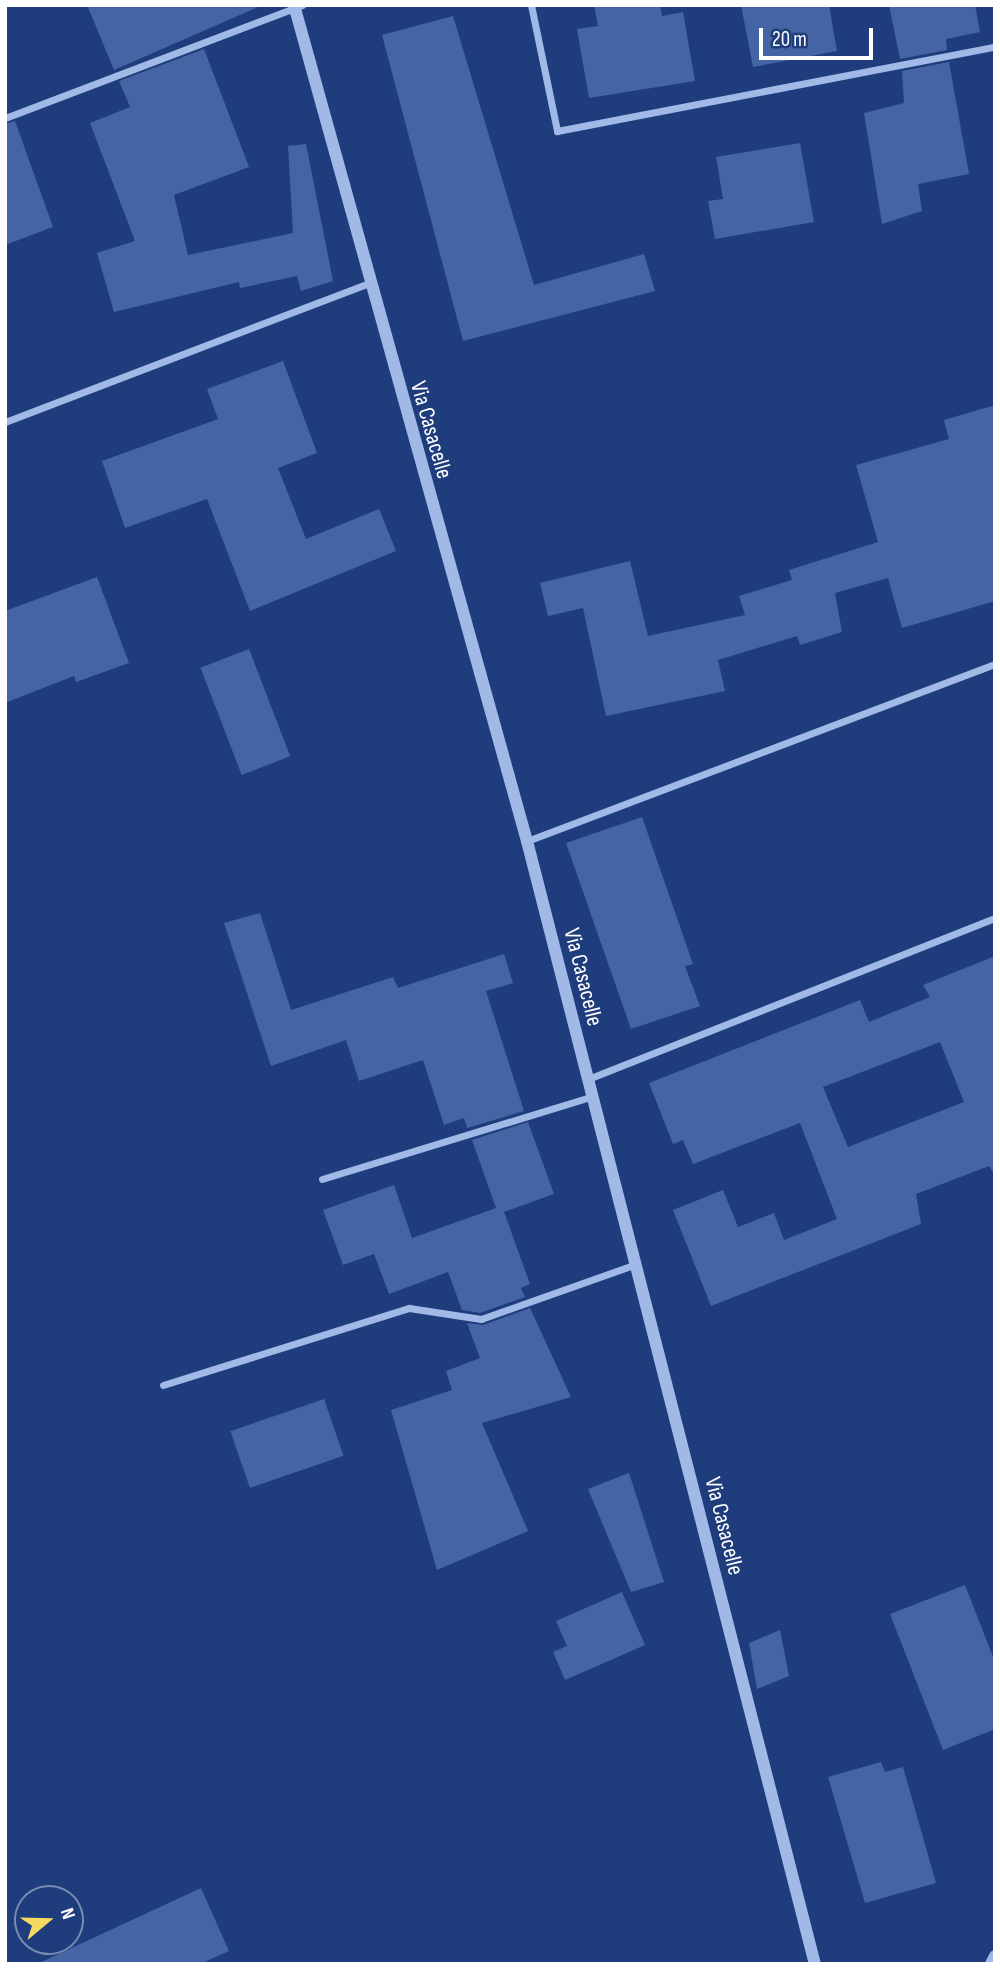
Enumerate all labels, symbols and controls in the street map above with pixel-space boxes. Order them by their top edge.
scale bar [762,14,876,58]
text: 20 m [772,27,807,52]
street label: Via Casacelle [404,378,458,482]
street label: Via Casacelle [558,925,608,1029]
street label: Via Casacelle [699,1474,749,1578]
north arrow [14,1885,84,1955]
text: N [55,1905,80,1922]

